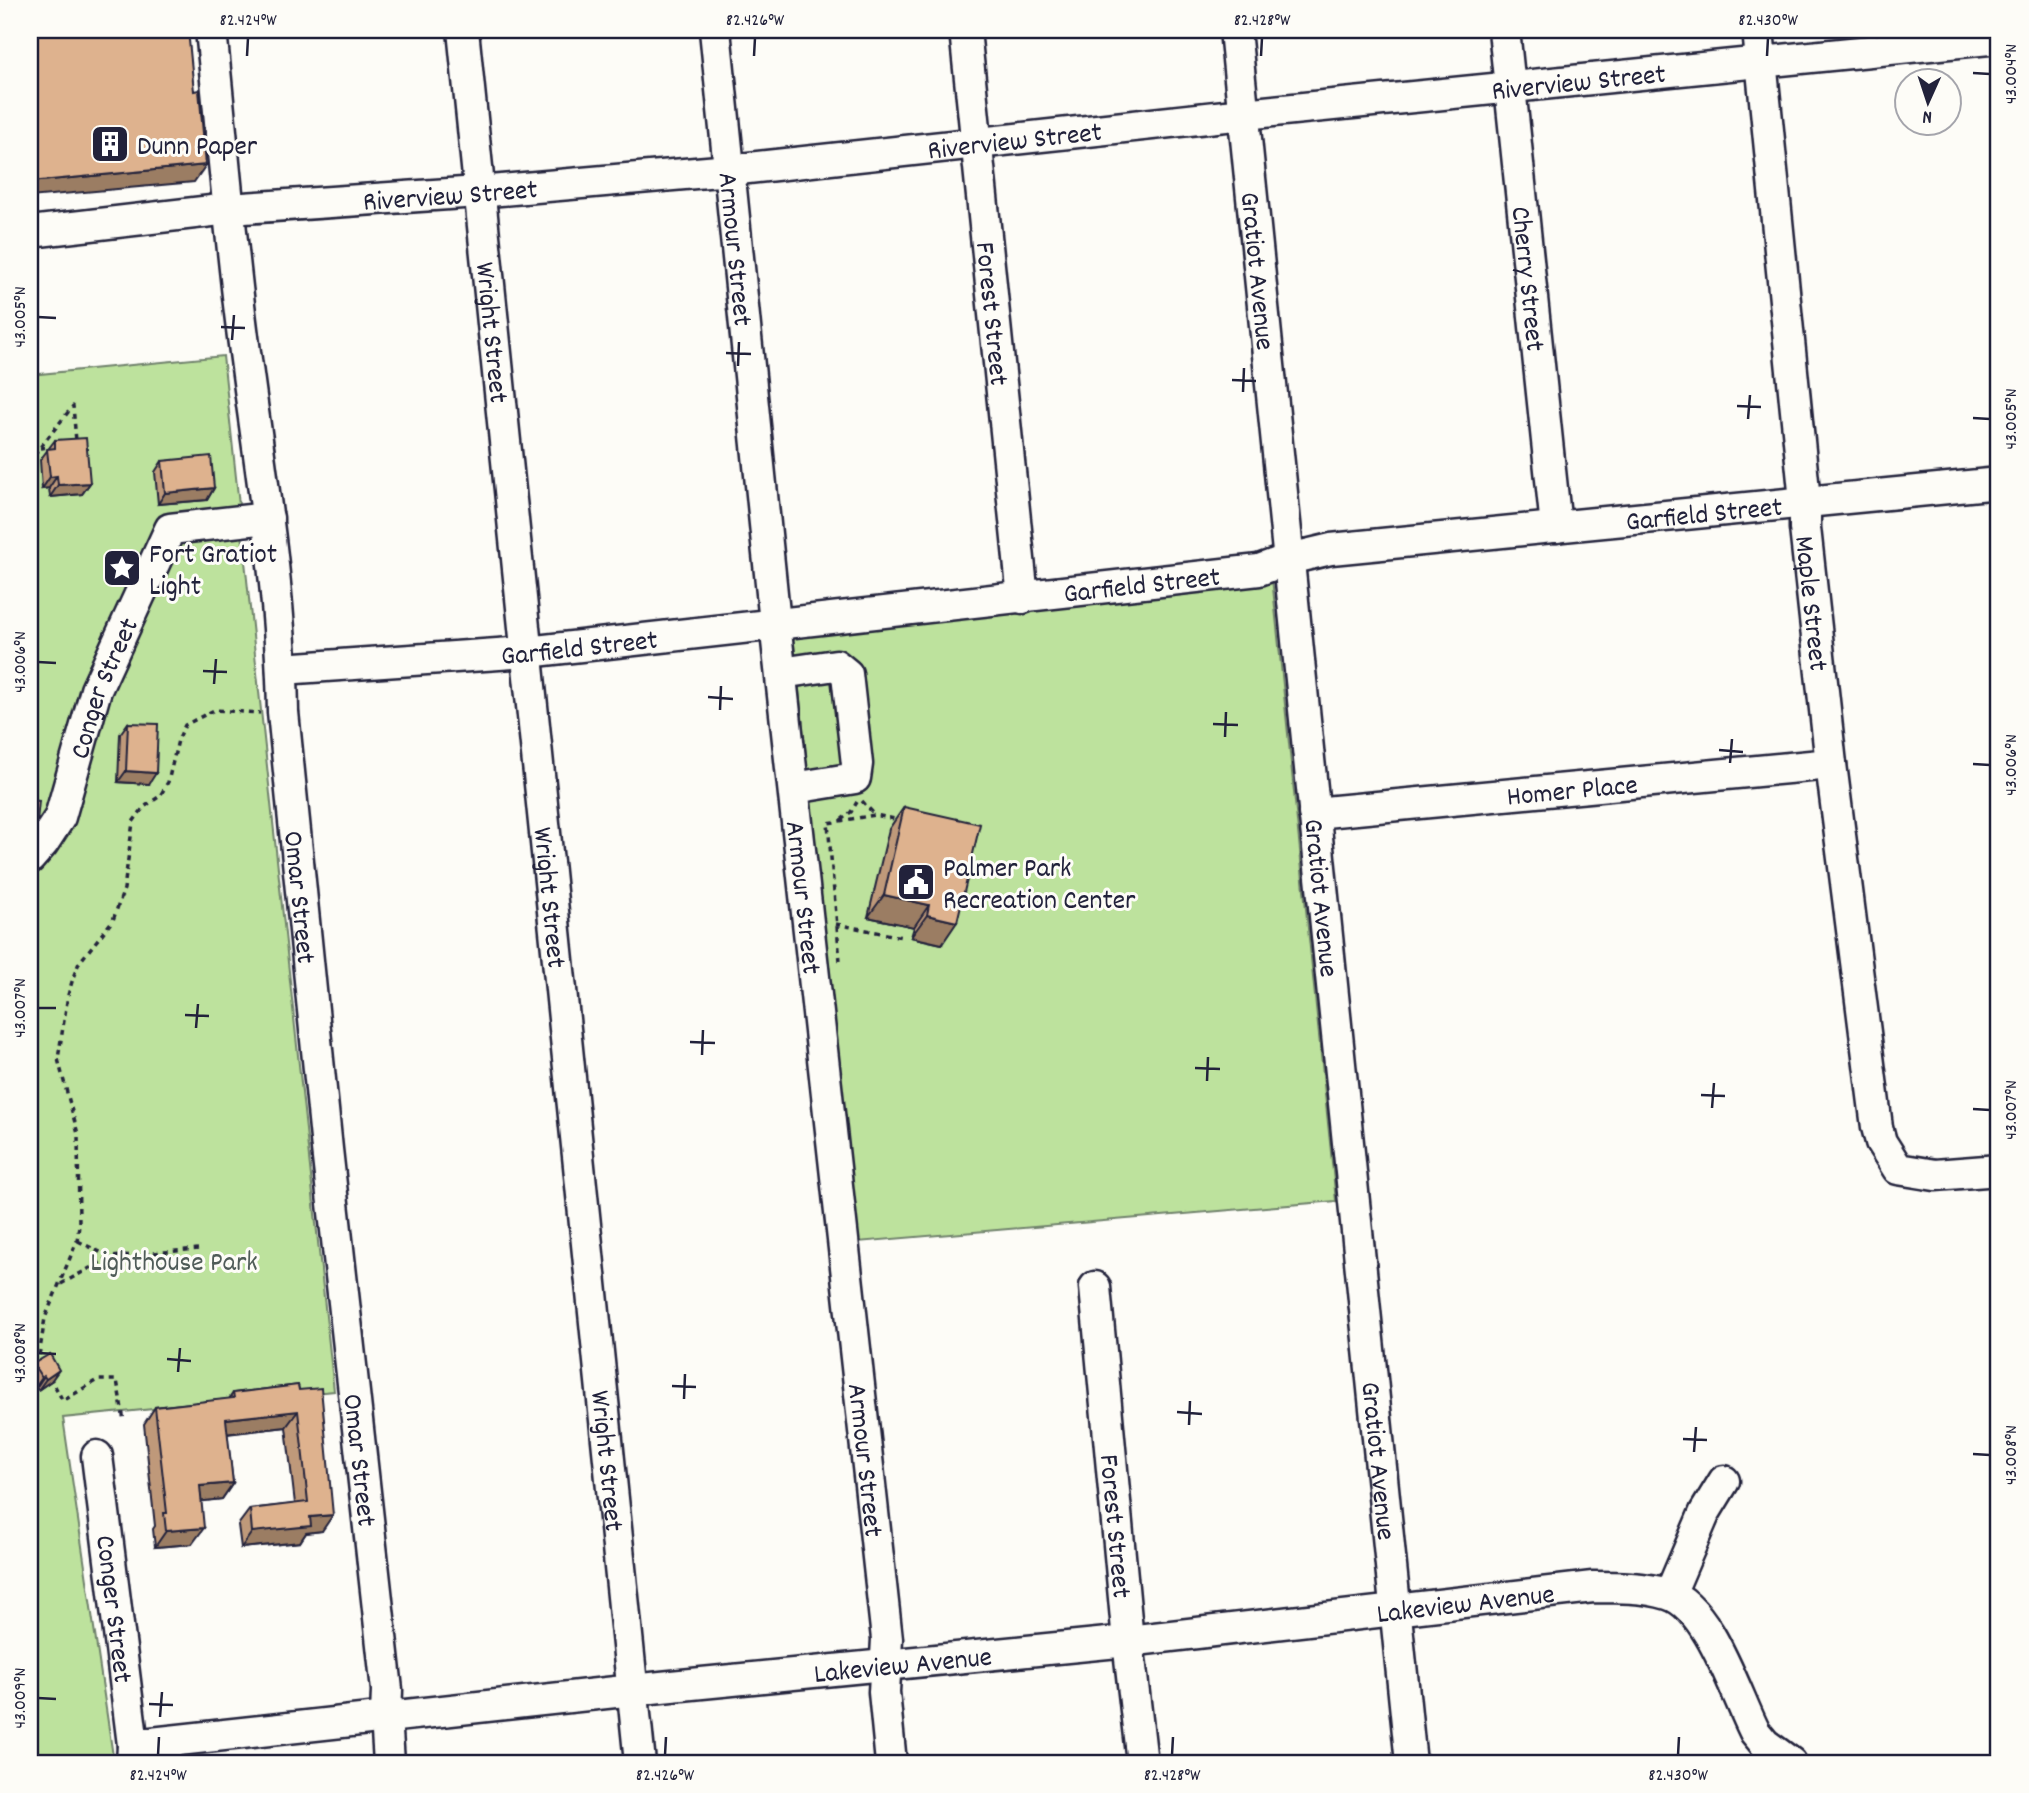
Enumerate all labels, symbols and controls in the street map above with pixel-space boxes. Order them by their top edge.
text: 82.424°W [220,9,277,34]
text: 82.426°W [726,9,785,34]
text: 82.428°W [1234,9,1291,34]
text: 82.430°W [1738,9,1798,34]
text: 43.004°N [2000,44,2025,104]
street label: Riverview Street [1490,57,1668,114]
north arrow [1892,66,1962,136]
text: N [1922,102,1933,129]
street label: Riverview Street [926,115,1104,173]
building icon: Dunn Paper [89,123,131,165]
place label: Dunn Paper [137,129,258,169]
street label: Armour Street [705,171,760,328]
street label: Riverview Street [362,172,539,225]
street label: Gratiot Avenue [1227,190,1282,352]
street label: Cherry Street [1498,205,1553,354]
street label: Forest Street [962,240,1016,388]
street label: Wright Street [462,260,516,405]
text: 43.005°N [9,286,34,348]
text: 43.005°N [2000,388,2025,450]
street label: Garfield Street [1624,489,1785,545]
street label: Maple Street [1781,534,1836,674]
place label: Fort Gratiot Light [149,537,277,609]
place icon: Fort Gratiot Light [101,547,143,589]
street label: Garfield Street [1062,559,1222,617]
street label: Conger Street [62,612,151,764]
street label: Garfield Street [500,623,660,679]
text: 43.006°N [9,631,34,693]
text: 43.006°N [2000,734,2025,796]
street label: Homer Place [1505,767,1640,820]
street label: Gratiot Avenue [1290,817,1346,979]
street label: Armour Street [772,819,829,977]
street label: Wright Street [520,826,574,970]
street label: Omar Street [270,829,323,966]
place label: Palmer Park Recreation Center [943,851,1136,923]
public building icon: Palmer Park Recreation Center [895,861,937,903]
text: 43.007°N [9,978,34,1038]
text: 43.007°N [2000,1080,2025,1140]
park label: Lighthouse Park [90,1245,258,1285]
text: 43.008°N [9,1323,34,1383]
street label: Gratiot Avenue [1347,1380,1403,1542]
street label: Armour Street [834,1382,891,1539]
street label: Wright Street [577,1389,631,1534]
street label: Omar Street [329,1392,384,1529]
text: 43.008°N [2000,1425,2025,1485]
street label: Forest Street [1086,1453,1139,1600]
street label: Conger Street [82,1533,140,1686]
street label: Lakeview Avenue [1375,1577,1557,1637]
street label: Lakeview Avenue [812,1640,994,1697]
text: 43.009°N [9,1668,34,1728]
text: 82.424°W [130,1764,187,1789]
text: 82.426°W [636,1764,695,1789]
text: 82.428°W [1144,1764,1201,1789]
text: 82.430°W [1648,1764,1708,1789]

